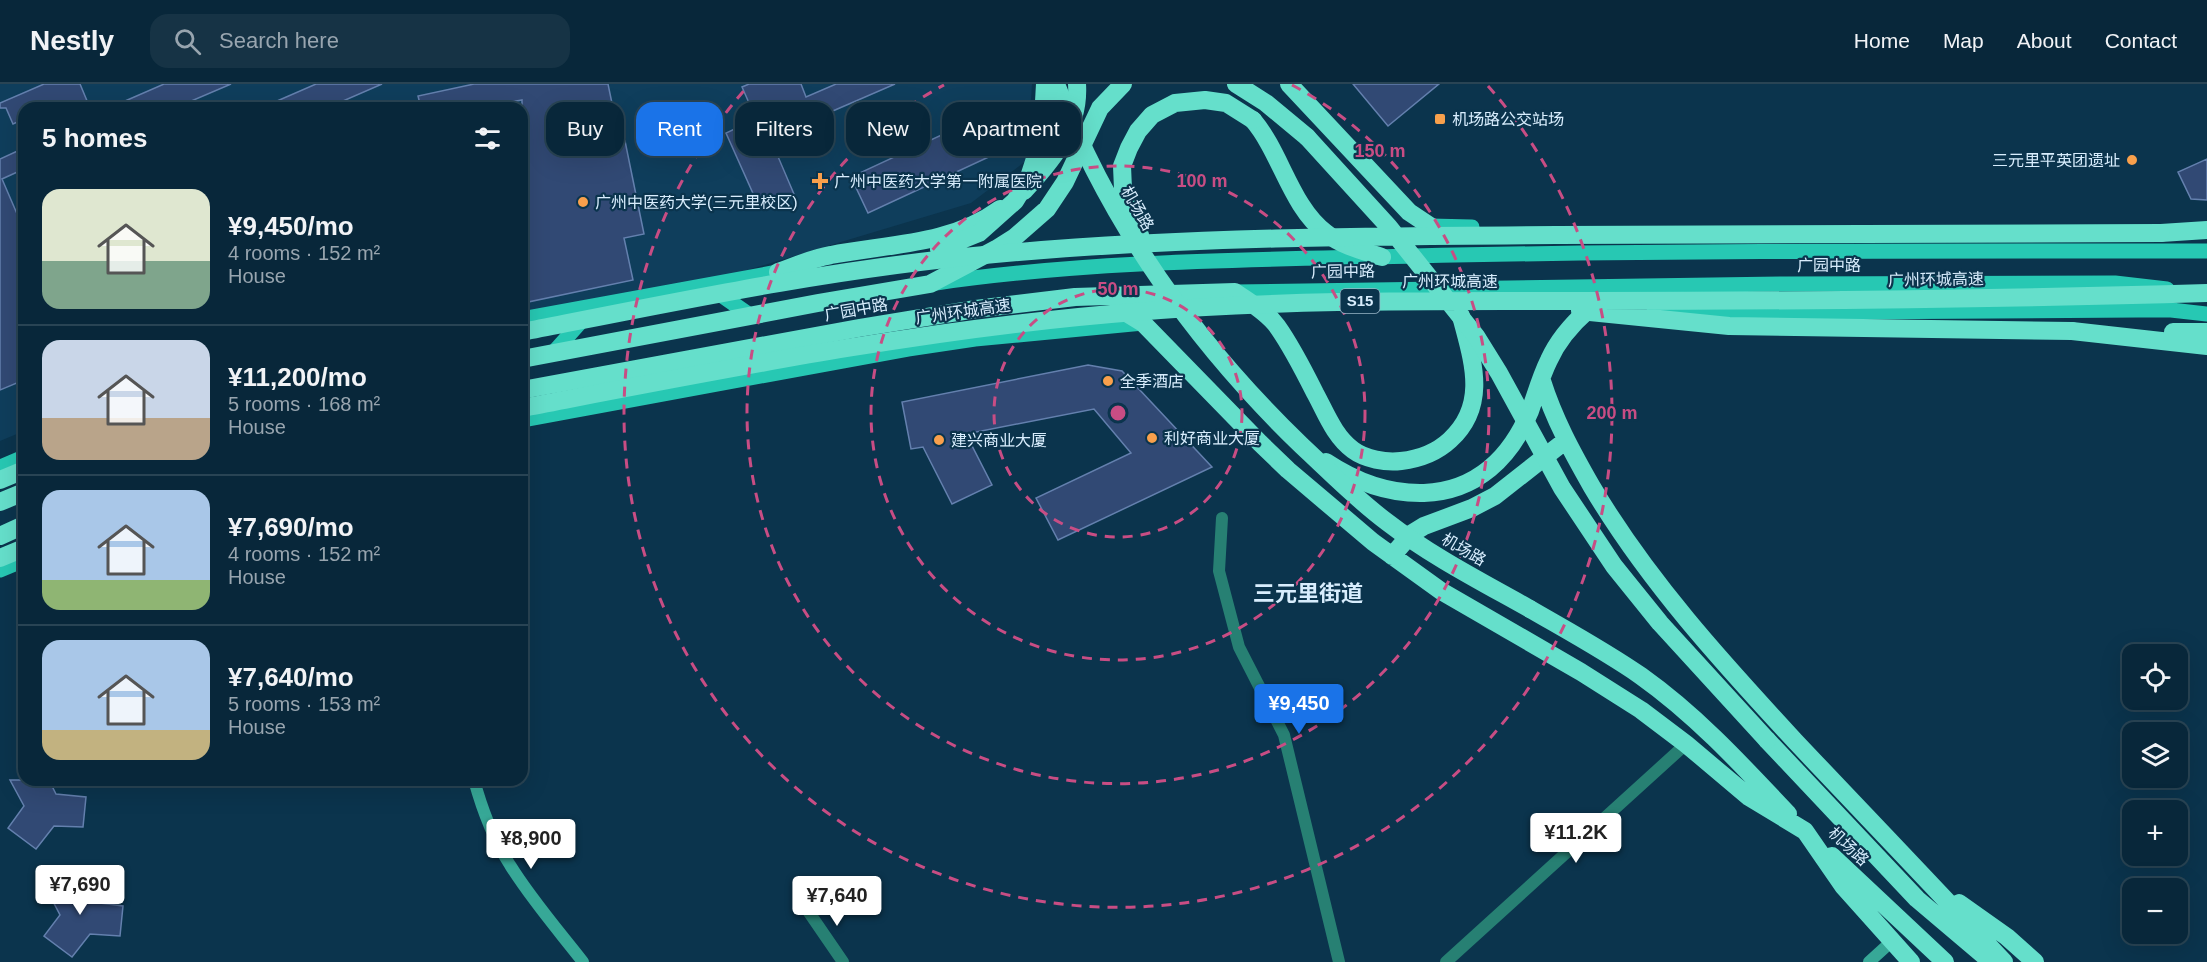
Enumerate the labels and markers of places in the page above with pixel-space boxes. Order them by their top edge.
place label: 机场路公交站场 [1452,111,1564,128]
marker: 机场路公交站场 [1433,112,1447,126]
place label: 三元里平英团遗址 [1992,152,2120,169]
marker: 三元里平英团遗址 [2125,153,2139,167]
marker: 广州中医药大学第一附属医院 [811,172,829,190]
place label: 广州中医药大学第一附属医院 [834,173,1042,190]
place label: 广州中医药大学(三元里校区) [595,194,798,211]
marker: 广州中医药大学(三元里校区) [576,195,590,209]
place label: 全季酒店 [1120,373,1184,390]
marker: 全季酒店 [1101,374,1115,388]
centre of rings [1108,403,1128,423]
place label: 利好商业大厦 [1164,430,1260,447]
marker: 利好商业大厦 [1145,431,1159,445]
place label: 建兴商业大厦 [951,432,1047,449]
marker: 建兴商业大厦 [932,433,946,447]
pin: ¥9,450 [1250,684,1348,735]
pin: ¥11.2K [1527,813,1625,864]
pin: ¥8,900 [482,819,580,870]
pin: ¥7,690 [31,865,129,916]
pin: ¥7,640 [788,876,886,927]

